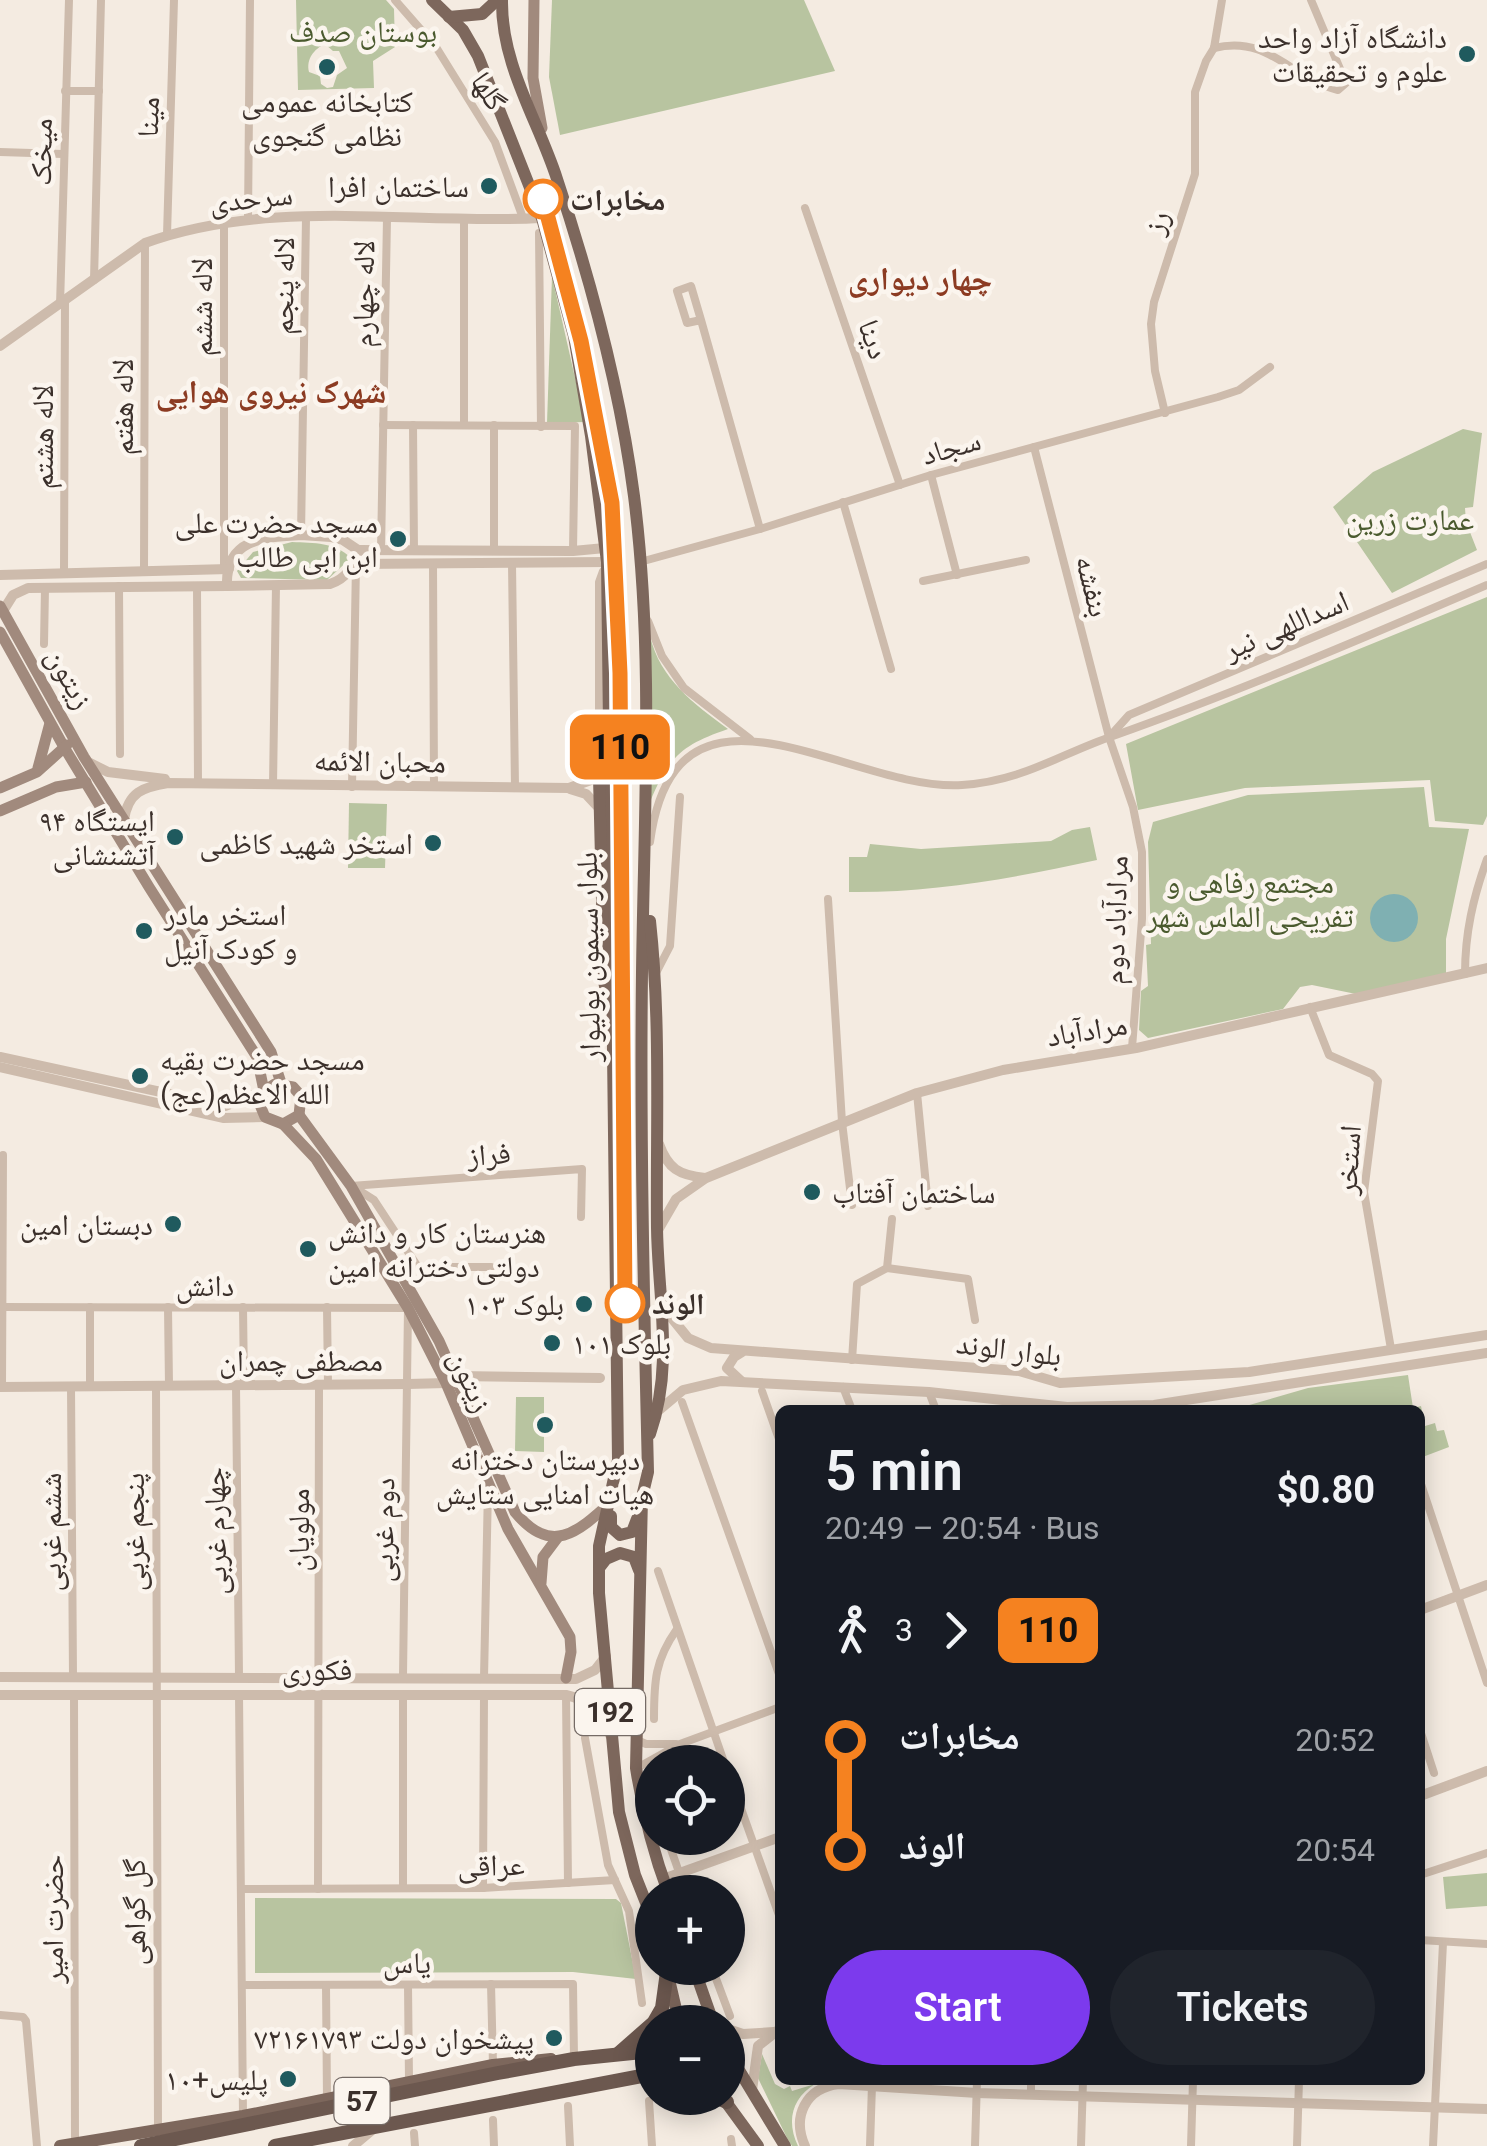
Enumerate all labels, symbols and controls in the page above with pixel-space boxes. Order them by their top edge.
park label: بوستان صدف [289,14,437,50]
place label: دانشگاه آزاد واحد علوم و تحقیقات [1258,20,1447,91]
marker: دانشگاه آزاد واحد علوم و تحقیقات [1456,43,1478,65]
marker: کتابخانه عمومی نظامی گنجوی [316,56,338,78]
street label: گلها [464,65,514,117]
place label: کتابخانه عمومی نظامی گنجوی [241,84,413,154]
street label: مینا [130,96,166,138]
street label: میخک [23,118,59,186]
place label: ساختمان افرا [328,169,469,205]
marker: ساختمان افرا [478,175,500,197]
street label: سرحدی [208,176,295,221]
marker: مخابرات [524,180,562,218]
place label: مخابرات [570,182,665,217]
street label: رز [1135,205,1176,240]
street label: لاله پنجم [265,237,304,335]
street label: لاله چهارم [345,240,383,348]
street label: لاله ششم [184,258,222,356]
district label: چهار دیواری [848,260,992,298]
street label: دینا [851,315,897,363]
street label: لاله هفتم [105,359,143,455]
district label: شهرک نیروی هوایی [156,373,386,412]
street label: لاله هشتم [25,385,63,489]
street label: سجاد [917,422,985,472]
park label: عمارت زرین [1346,502,1474,538]
place label: مسجد حضرت علی ابن ابی طالب [175,505,378,575]
marker: مسجد حضرت علی ابن ابی طالب [387,528,409,550]
street label: بنفشه [1069,552,1117,620]
street label: اسداللهی نیر [1217,583,1354,668]
street label: زیتون [38,641,101,715]
line badge: 110 [562,714,678,780]
text: 110 [590,727,650,768]
street label: محبان الائمه [314,742,446,781]
place label: ایستگاه ۹۴ آتشنشانی [39,803,156,873]
marker: ایستگاه ۹۴ آتشنشانی [164,826,186,848]
place label: استخر شهید کاظمی [199,826,413,862]
marker: استخر شهید کاظمی [422,832,444,854]
street label: بلوار سیمون بولیوار [569,852,608,1063]
street label: مرادآباد دوم [1095,855,1137,985]
park label: مجتمع رفاهی و تفریحی الماس شهر [1146,865,1354,935]
place label: استخر مادر و کودک آنیل [163,897,297,967]
marker: استخر مادر و کودک آنیل [133,920,155,942]
street label: مرادآباد [1044,1006,1130,1054]
place label: مسجد حضرت بقیه الله الاعظم(عج) [160,1042,365,1114]
marker: مسجد حضرت بقیه الله الاعظم(عج) [129,1065,151,1087]
street label: استخر [1328,1124,1368,1197]
street label: فراز [465,1135,512,1173]
place label: ساختمان آفتاب [832,1175,996,1211]
marker: ساختمان آفتاب [801,1181,823,1203]
place label: دبستان امین [20,1207,153,1243]
marker: دبستان امین [162,1213,184,1235]
place label: هنرستان کار و دانش دولتی دخترانه امین [328,1215,546,1285]
marker: هنرستان کار و دانش دولتی دخترانه امین [297,1238,319,1260]
street label: دانش [176,1268,234,1304]
marker: الوند [606,1284,644,1322]
place label: الوند [652,1286,704,1321]
place label: بلوک ۱۰۳ [465,1287,564,1322]
marker: بلوک ۱۰۳ [573,1293,595,1315]
street label: بلوار الوند [954,1325,1064,1373]
place label: بلوک ۱۰۱ [572,1326,671,1361]
marker: بلوک ۱۰۱ [541,1332,563,1354]
street label: مصطفی چمران [219,1343,383,1379]
street label: زیتون [441,1345,500,1418]
marker: دبیرستان دخترانه هیات امنایی ستایش [534,1414,556,1436]
text: 5 min [825,1439,963,1503]
place label: دبیرستان دخترانه هیات امنایی ستایش [436,1442,654,1512]
street label: چهارم غربی [196,1467,236,1595]
text: $0.80 [1277,1468,1375,1512]
street label: ششم غربی [33,1472,71,1592]
street label: پنجم غربی [116,1473,154,1591]
street label: دوم غربی [365,1477,403,1583]
street label: مولویان [281,1488,317,1572]
text: 20:49 – 20:54 · Bus [825,1509,1100,1547]
icon: walk [825,1603,880,1658]
icon: forward [928,1603,983,1658]
text: 110 [1018,1610,1078,1651]
text: 3 [895,1611,913,1649]
street label: فکوری [282,1652,352,1688]
road number: 192 [575,1689,645,1735]
text: مخابرات [899,1714,1020,1758]
text: 20:52 [1295,1721,1375,1759]
map controls [635,1745,745,2115]
button: locate [635,1745,745,1855]
text: الوند [899,1824,965,1868]
text: 20:54 [1295,1831,1375,1869]
street label: عراقی [457,1847,525,1884]
street label: حضرت امیر [35,1855,70,1984]
street label: گل گواهی [117,1858,153,1966]
button: + [635,1875,745,1985]
street label: یاس [383,1945,431,1981]
button: Start [825,1950,1090,2065]
button: Tickets [1110,1950,1375,2065]
button: − [635,2005,745,2115]
place label: پیشخوان دولت ۷۲۱۶۱۷۹۳ [254,2021,534,2057]
marker: پیشخوان دولت ۷۲۱۶۱۷۹۳ [543,2027,565,2049]
place label: پلیس+۱۰ [165,2062,268,2098]
marker: پلیس+۱۰ [277,2068,299,2090]
road number: 57 [334,2078,390,2124]

